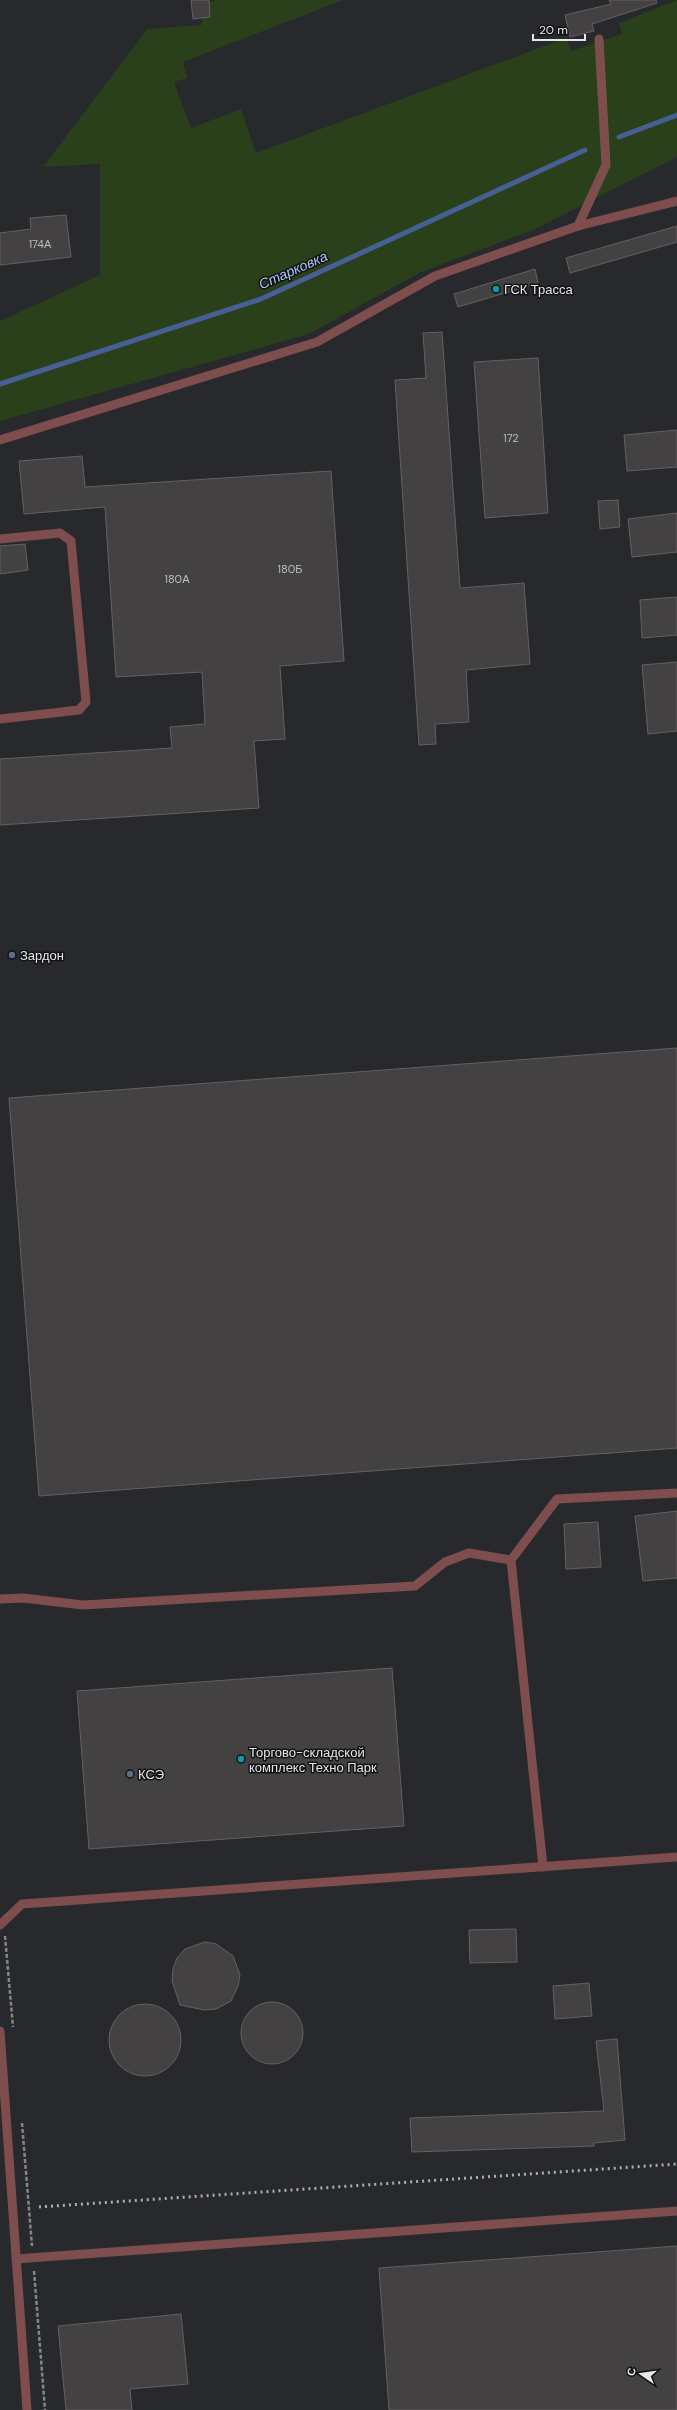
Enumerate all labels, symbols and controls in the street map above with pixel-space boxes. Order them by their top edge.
scale bar [533,16,585,42]
text: 20 m [539,22,568,38]
house number: 174А [29,237,52,251]
water label: Старковка [256,247,330,293]
place label: ГСК Трасса [504,281,574,298]
marker: ГСК Трасса [491,284,501,294]
house number: 172 [503,431,519,445]
house number: 180Б [278,562,302,576]
house number: 180А [165,572,190,586]
place label: Зардон [20,947,64,964]
marker: Зардон [7,950,17,960]
place label: Торгово-складской комплекс Техно Парк [249,1744,377,1776]
marker: Торгово-складской комплекс Техно Парк [236,1754,246,1764]
place label: КСЭ [138,1766,164,1783]
marker: КСЭ [125,1769,135,1779]
north arrow [621,2354,661,2394]
text: С [624,2366,639,2377]

